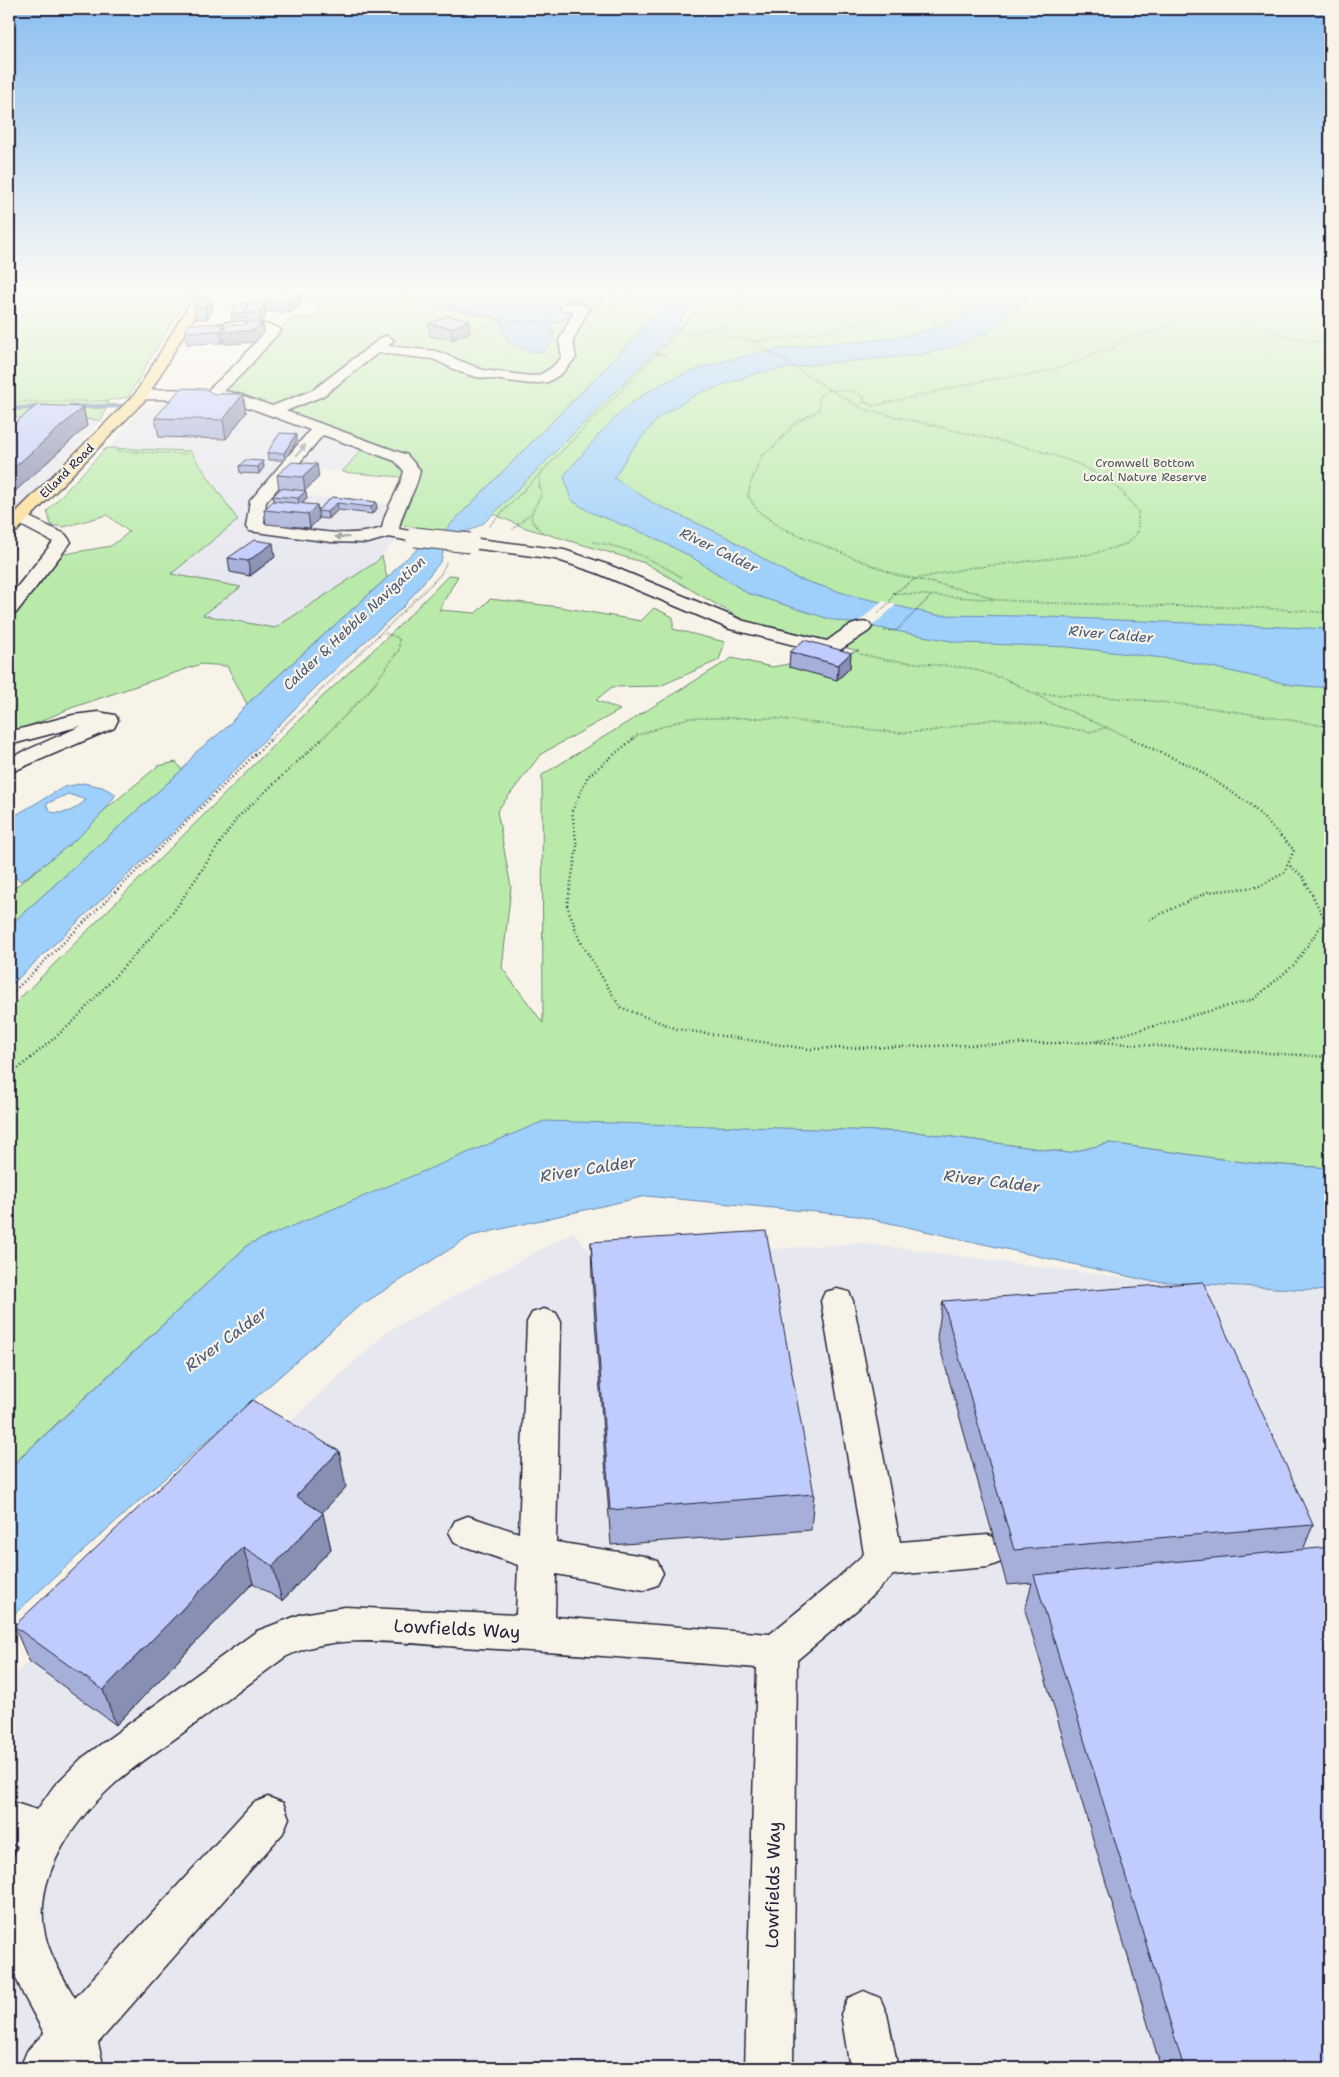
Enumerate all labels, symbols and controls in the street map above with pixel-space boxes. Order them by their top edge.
street label: Elland Road [36,440,98,502]
one-way arrow [295,444,306,457]
park label: Cromwell Bottom Local Nature Reserve [1083,455,1207,485]
water label: River Calder [677,523,761,577]
one-way arrow [334,533,350,541]
water label: Calder & Hebble Navigation [279,552,429,694]
water label: River Calder [1068,621,1154,647]
water label: River Calder [538,1151,638,1187]
water label: River Calder [943,1165,1042,1197]
water label: River Calder [181,1302,272,1376]
street label: Lowfields Way [393,1614,521,1644]
street label: Lowfields Way [760,1821,786,1949]

